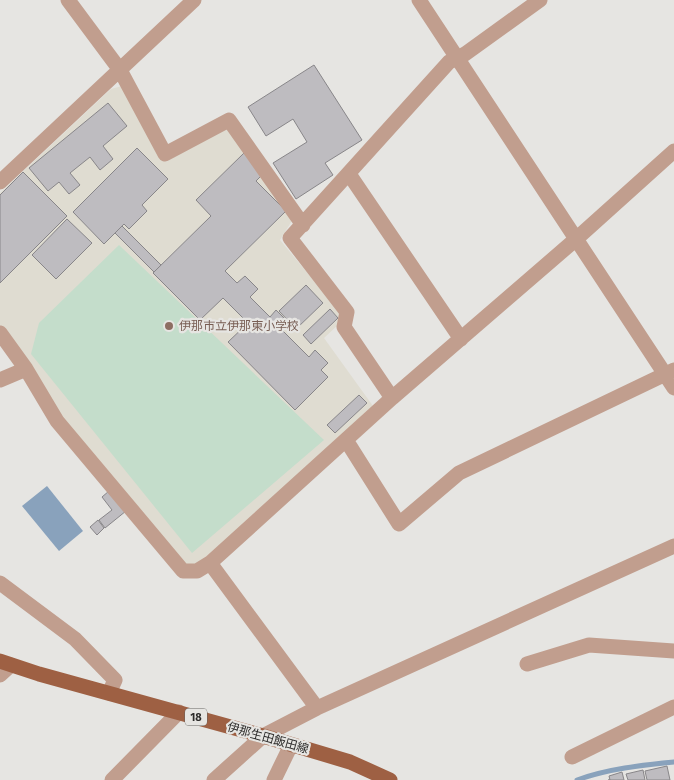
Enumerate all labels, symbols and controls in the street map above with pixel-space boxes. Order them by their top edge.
place label: 伊那市立伊那東小学校 [179,319,299,333]
marker: 伊那市立伊那東小学校 [163,320,175,332]
road number: 18 [185,709,207,726]
street label: 伊那生田飯田線 [226,720,310,756]

